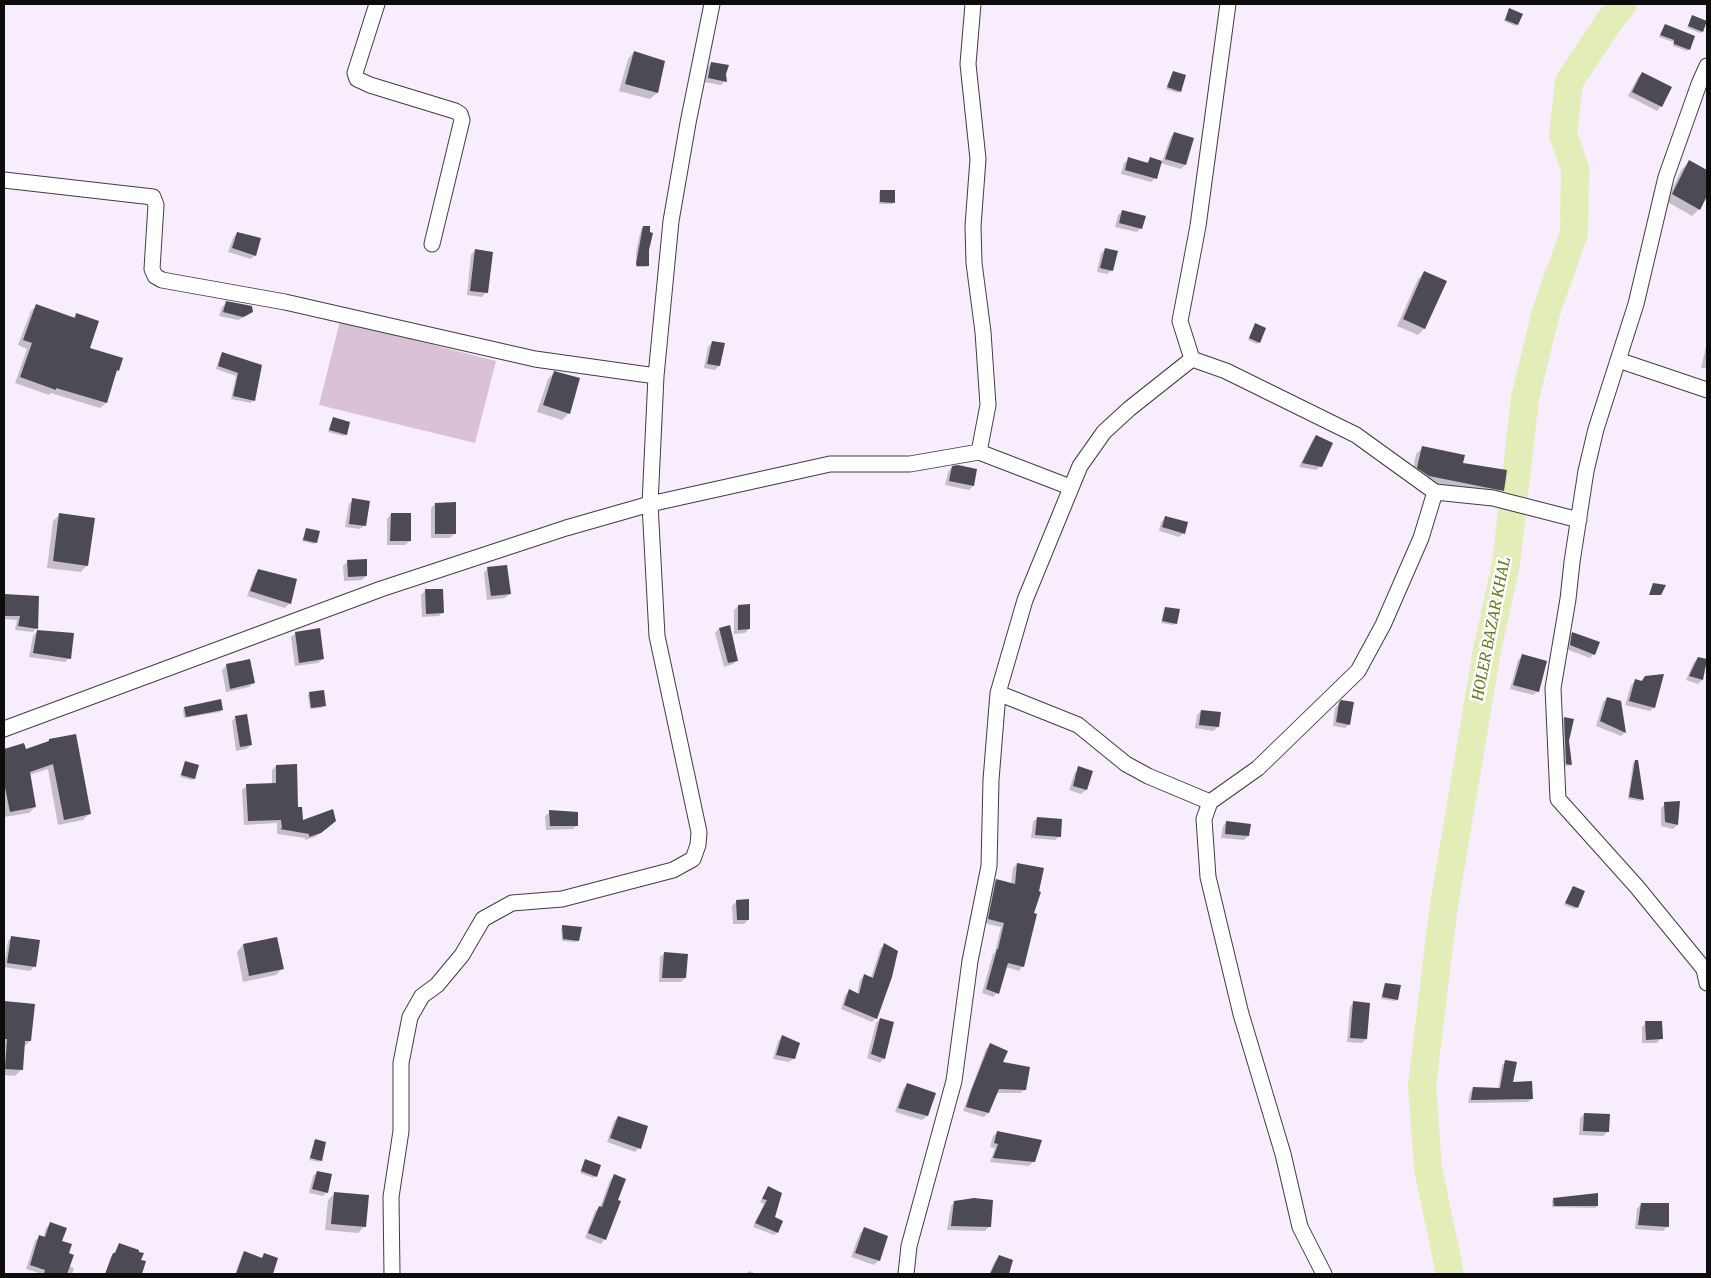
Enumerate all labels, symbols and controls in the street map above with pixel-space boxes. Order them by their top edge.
water label: HOLER BAZAR KHAL [1469,556,1515,702]

